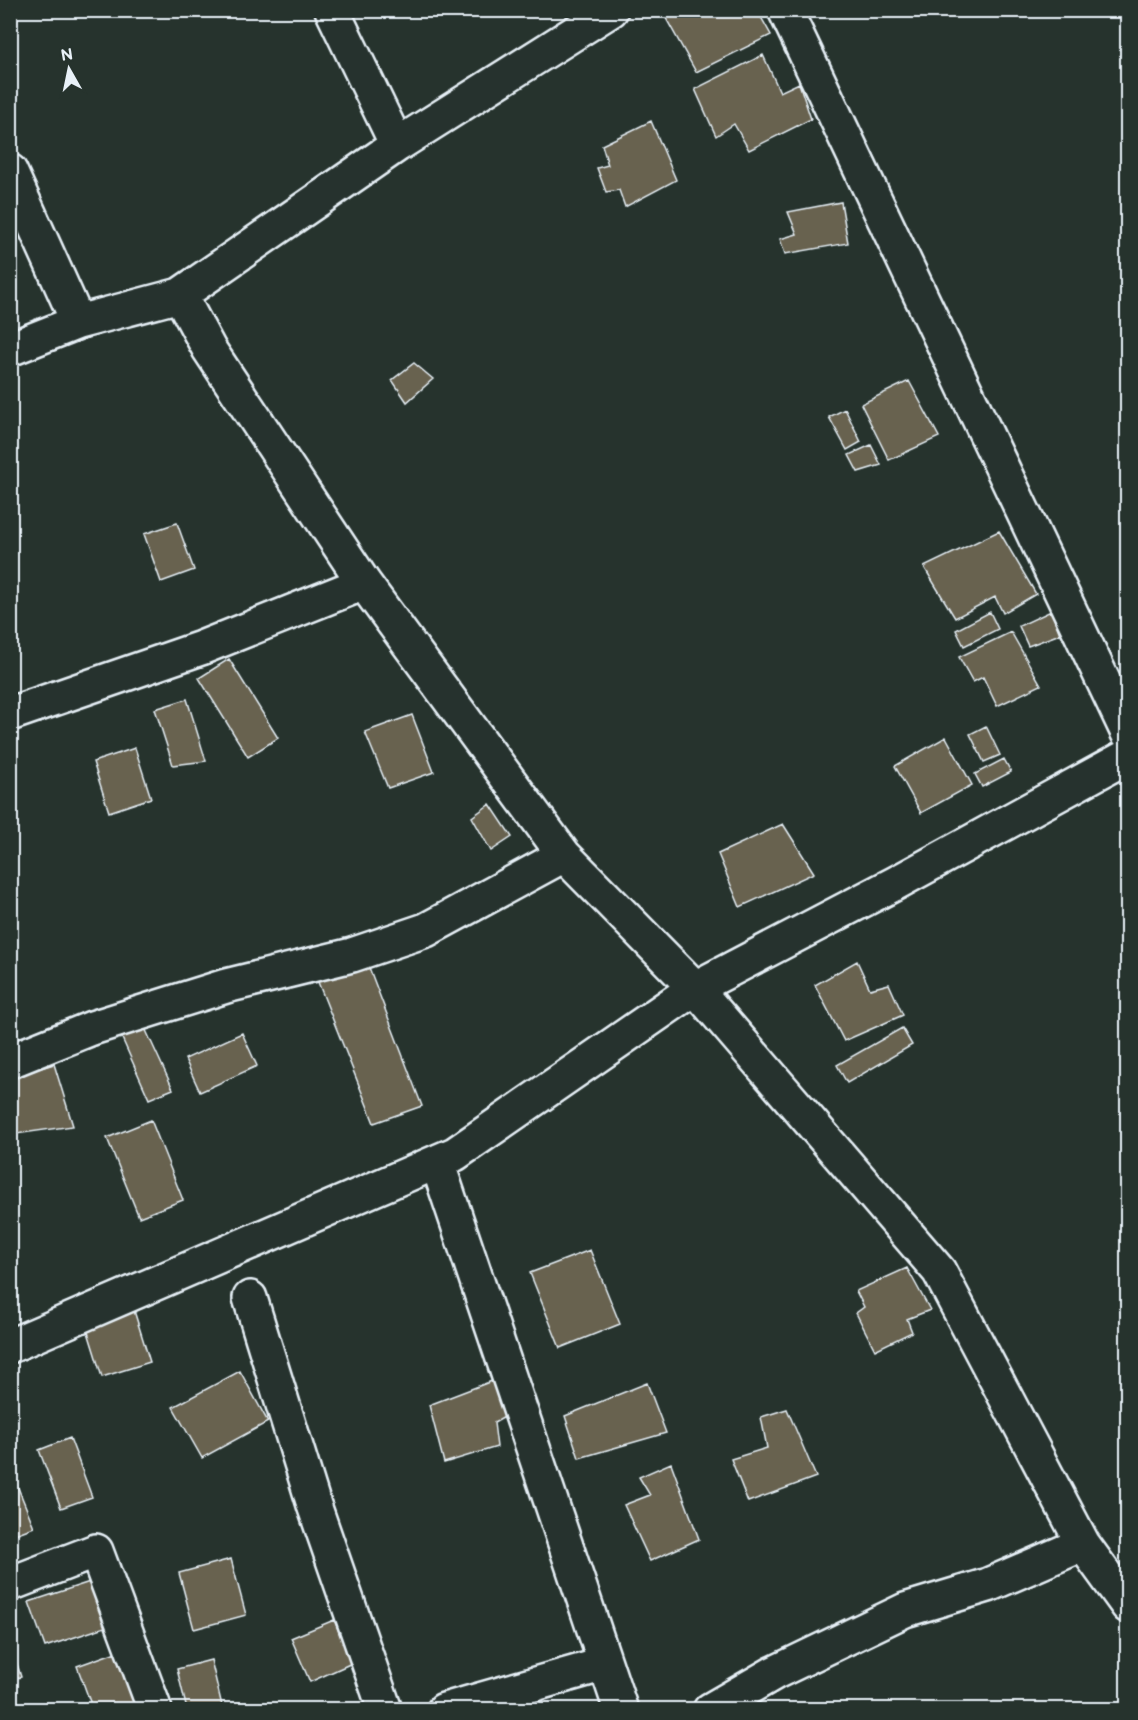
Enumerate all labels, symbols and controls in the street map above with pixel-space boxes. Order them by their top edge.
north arrow [39,39,99,99]
text: N [59,45,74,66]

